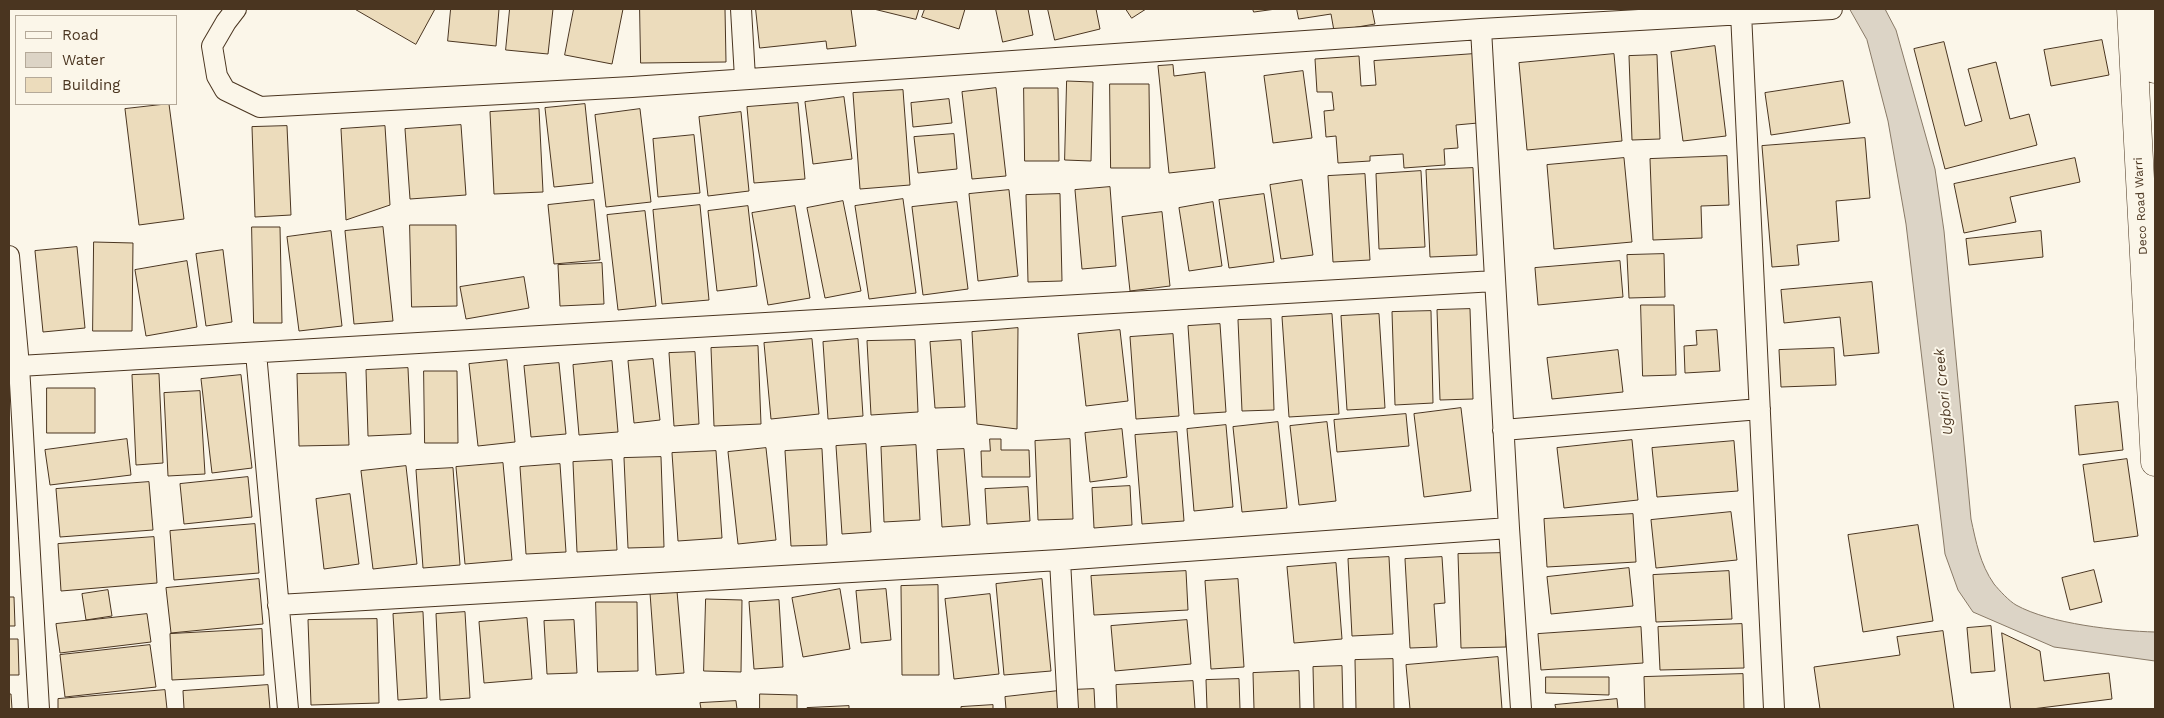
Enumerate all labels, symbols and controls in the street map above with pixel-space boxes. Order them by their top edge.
legend [15,15,178,105]
text: Road [62,26,99,44]
text: Water [62,51,105,69]
text: Building [62,76,120,94]
street label: Deco Road Warri [2131,157,2151,255]
water label: Ugbori Creek [1931,348,1957,436]

